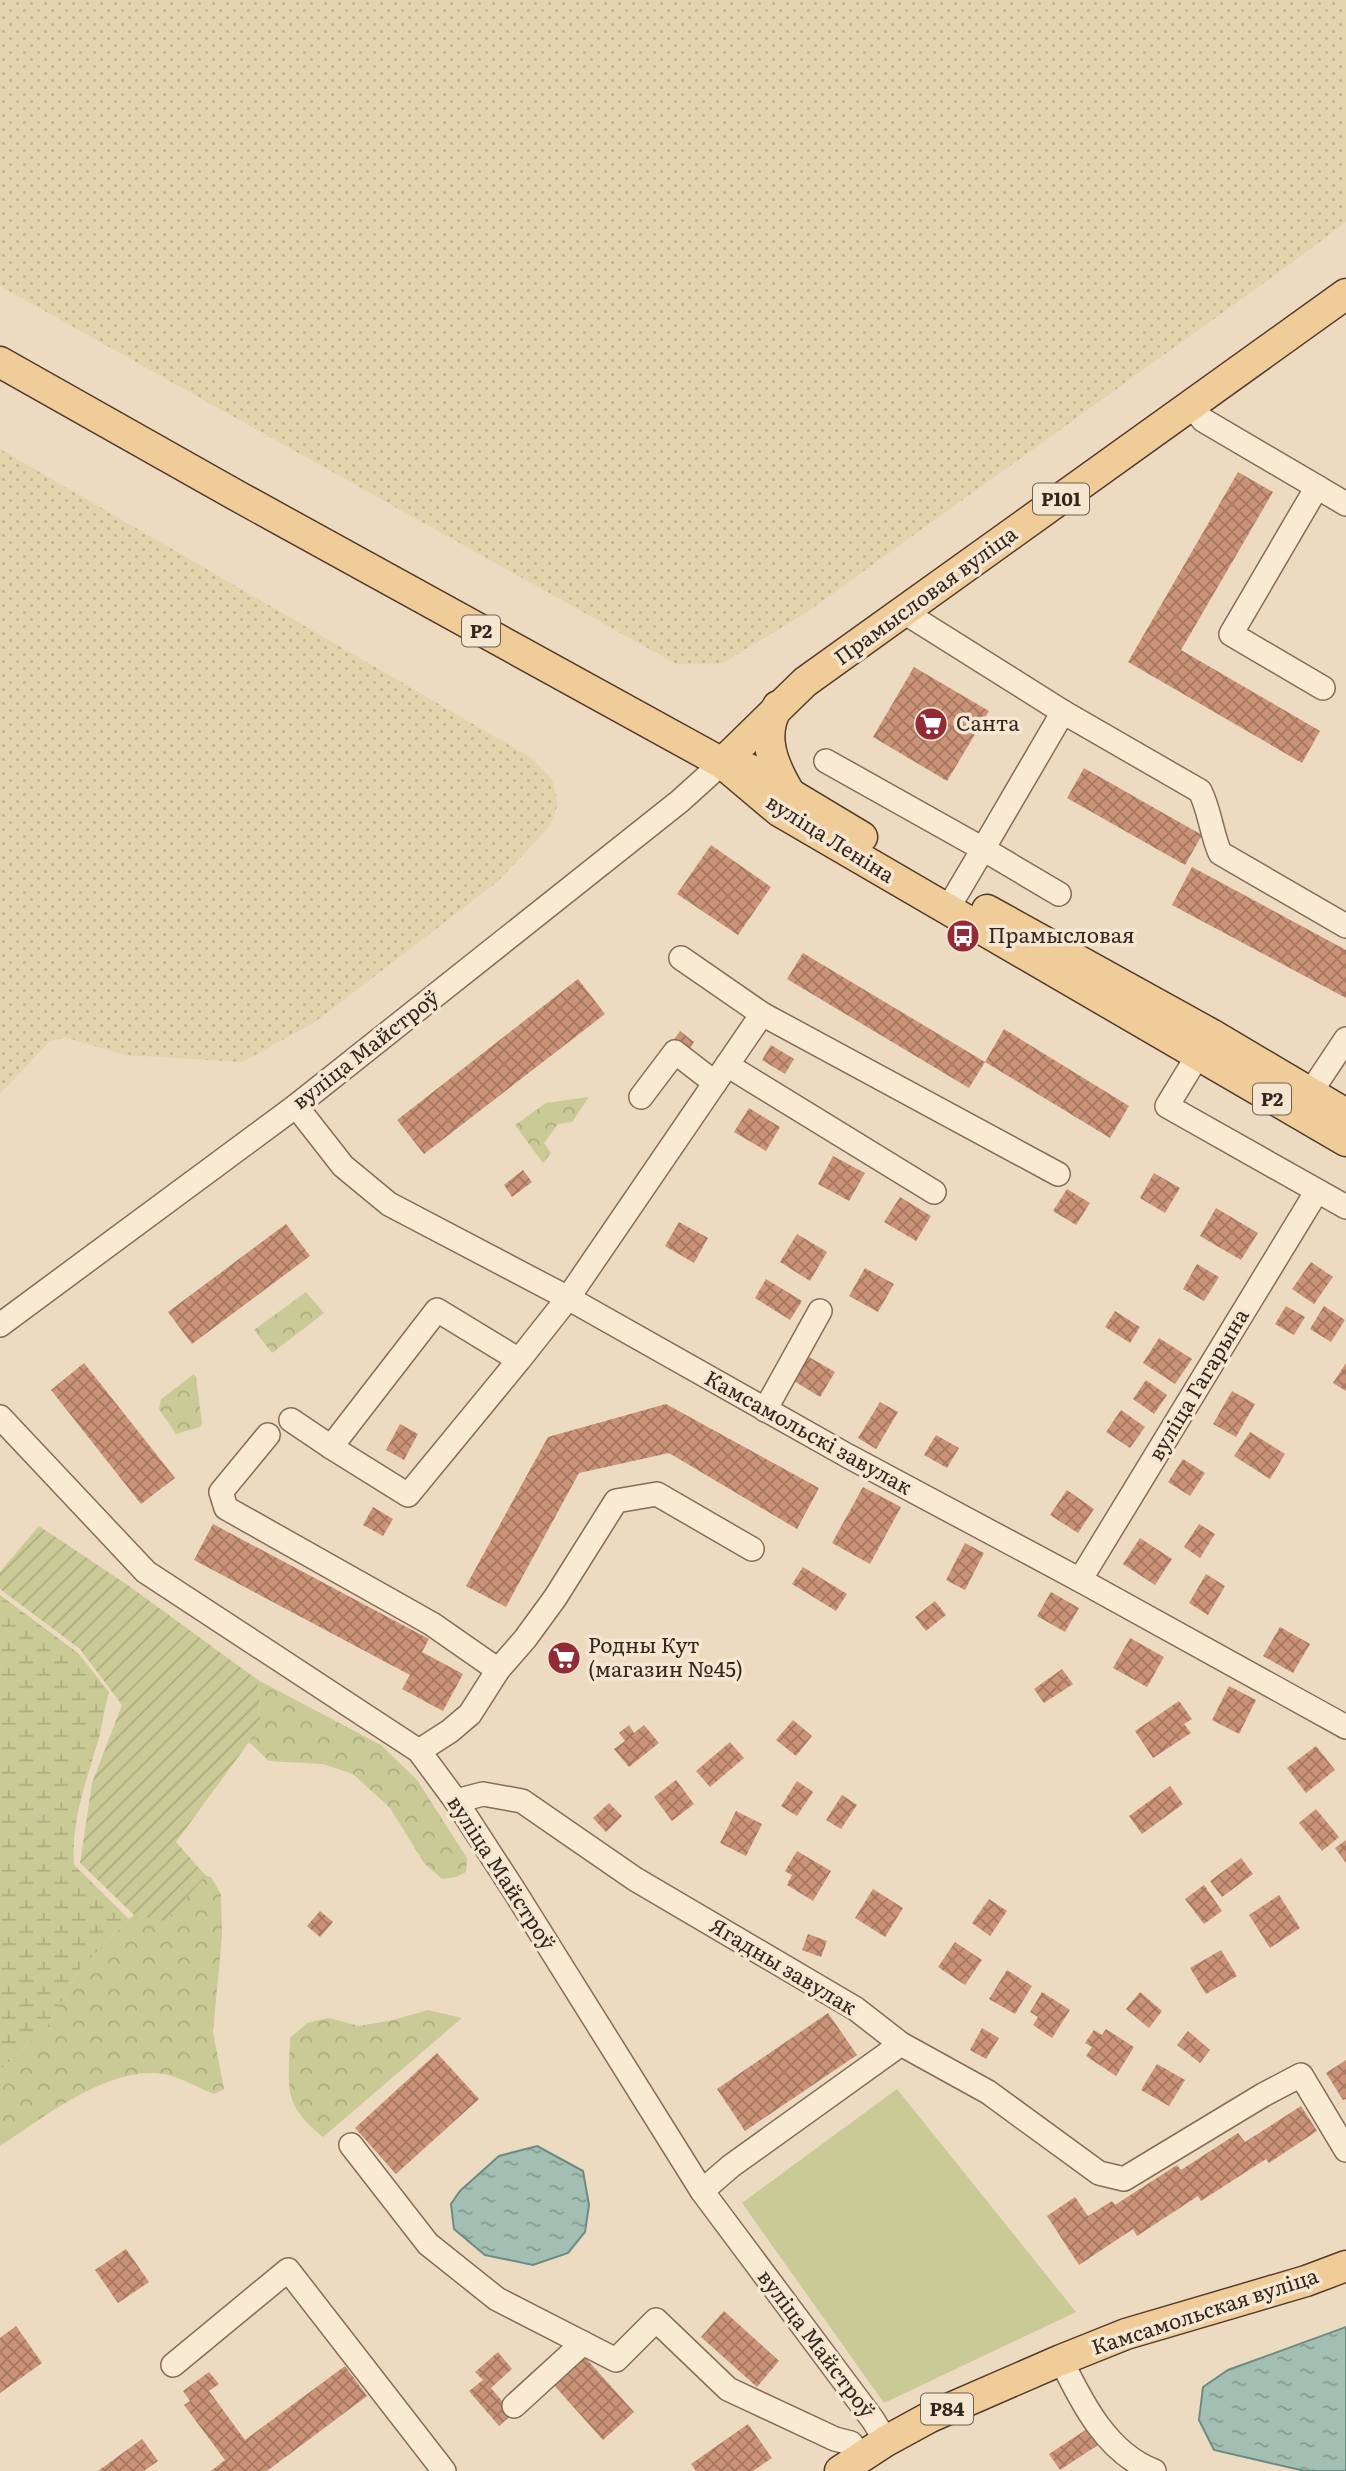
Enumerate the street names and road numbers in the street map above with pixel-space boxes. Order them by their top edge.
road number: Р101 [1033,484,1089,514]
street label: Прамысловая вуліца [827,517,1023,671]
road number: Р2 [462,616,500,646]
street label: вуліца Леніна [761,785,902,889]
street label: вуліца Майстроў [284,980,445,1115]
road number: Р2 [1253,1084,1291,1114]
street label: вуліца Гагарына [1139,1301,1255,1466]
street label: Камсамольскі завулак [700,1361,919,1501]
street label: вуліца Майстроў [441,1788,565,1956]
street label: Ягадны завулак [705,1909,864,2021]
street label: Камсамольская вуліца [1087,2258,1322,2361]
street label: вуліца Майстроў [752,2262,885,2424]
road number: Р84 [921,2394,973,2424]

